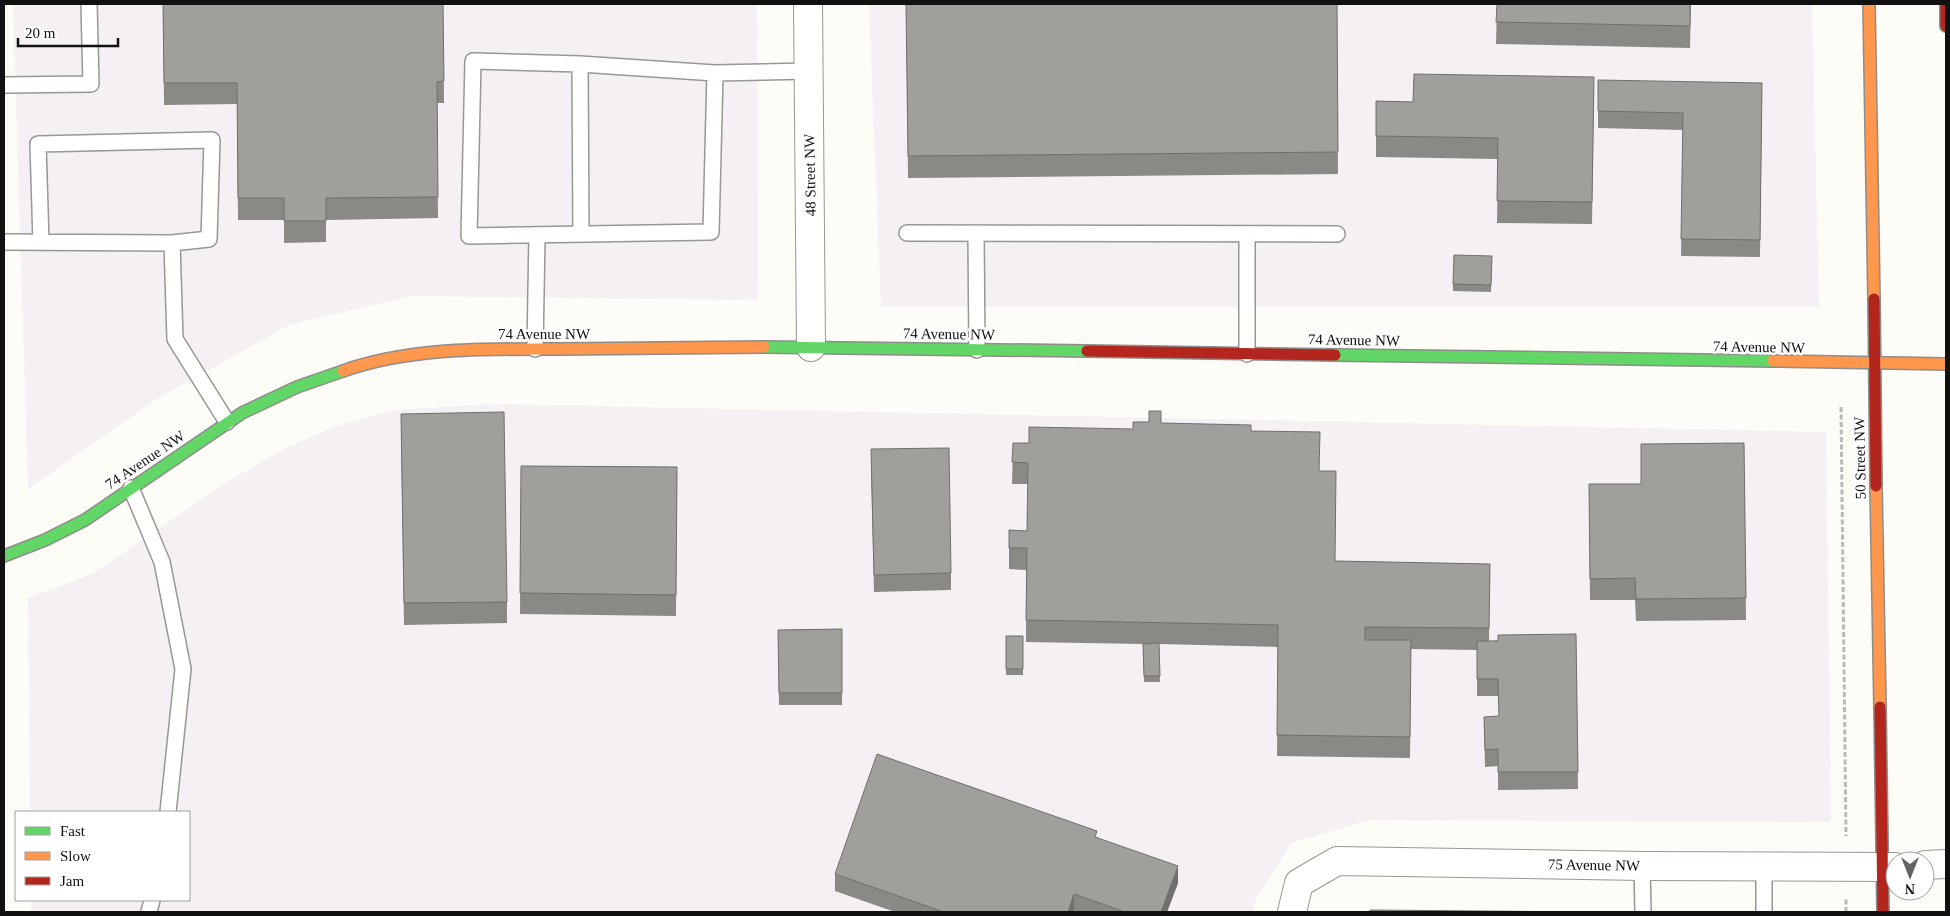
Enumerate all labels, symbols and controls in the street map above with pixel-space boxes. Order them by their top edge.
scale bar [18,15,118,47]
text: 20 m [25,25,56,41]
street label: 48 Street NW [801,133,819,216]
street label: 74 Avenue NW [903,325,996,343]
street label: 74 Avenue NW [498,326,591,342]
street label: 74 Avenue NW [1308,331,1401,349]
street label: 74 Avenue NW [1713,338,1806,356]
street label: 50 Street NW [1851,416,1869,499]
street label: 74 Avenue NW [102,427,188,492]
legend [15,811,190,901]
text: Fast [60,823,86,839]
text: Slow [60,848,91,864]
north arrow [1885,851,1935,901]
street label: 75 Avenue NW [1548,856,1641,874]
text: Jam [60,873,84,889]
text: N [1905,881,1915,896]

